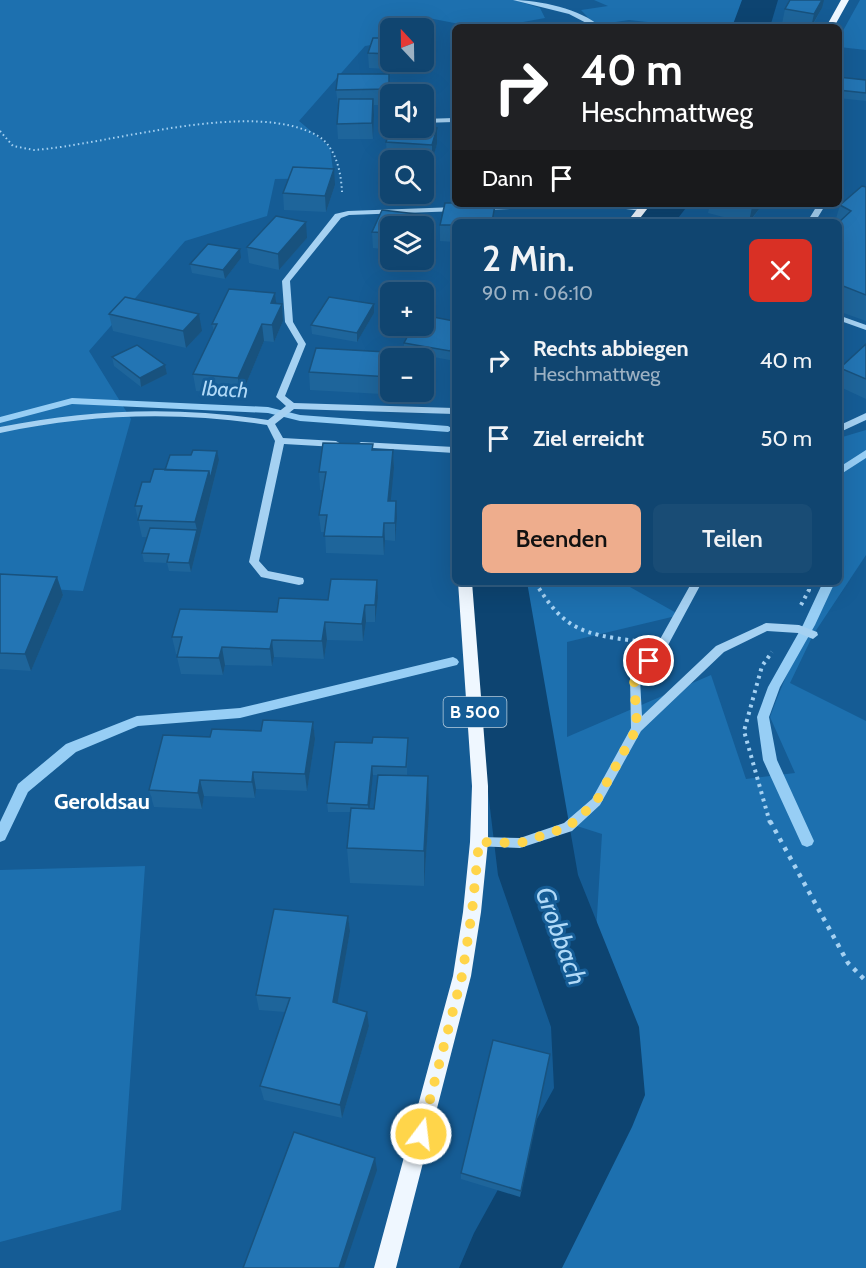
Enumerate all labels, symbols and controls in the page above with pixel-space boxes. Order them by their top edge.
north arrow [380,18,434,72]
map controls [380,18,434,402]
text: 40 m [581,44,683,96]
icon: right [482,48,560,126]
button: sound [380,84,434,138]
text: Heschmattweg [581,96,753,129]
button: search [380,150,434,204]
icon: arrive [545,162,578,195]
text: Dann [482,165,533,192]
button: layers [380,216,434,270]
text: 2 Min. [482,236,574,280]
button: close [749,239,812,302]
text: 90 m · 06:10 [482,281,593,305]
button: + [380,282,434,336]
text: Rechts abbiegen [533,335,689,362]
icon: right [482,344,515,377]
text: 40 m [760,347,812,374]
button: − [380,348,434,402]
text: Heschmattweg [533,362,660,386]
water label: Ibach [201,375,249,403]
icon: arrive [482,422,515,455]
text: Ziel erreicht [533,425,644,452]
text: 50 m [760,425,812,452]
button: Beenden [482,504,641,573]
button: Teilen [653,504,812,573]
pin [623,635,674,686]
icon: arrive [632,644,665,677]
road number: B 500 [444,697,506,727]
district label: Geroldsau [54,788,150,815]
water label: Grobbach [529,883,593,989]
position arrow [389,1102,453,1166]

